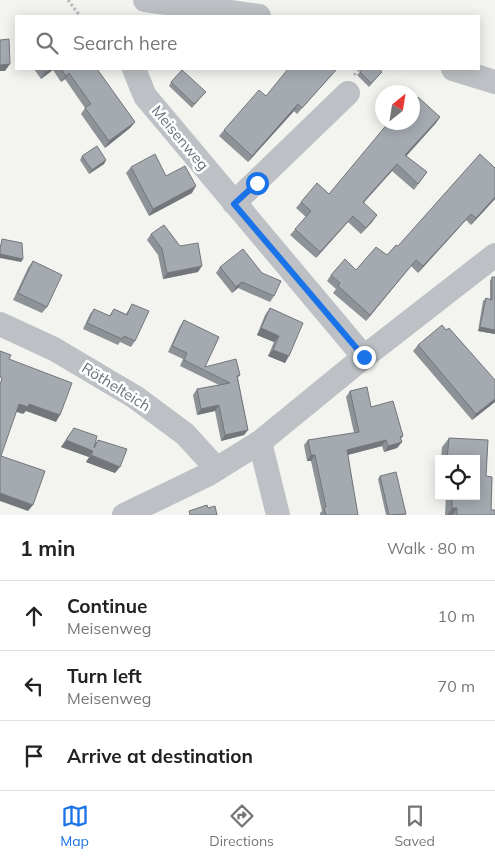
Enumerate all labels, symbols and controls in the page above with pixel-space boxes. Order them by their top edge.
search box [15,15,480,70]
icon: search [33,29,61,57]
text: Search here [73,31,177,55]
north arrow [375,85,420,130]
street label: Meisenweg [148,101,213,174]
route start [246,172,269,195]
route end [353,346,376,369]
street label: Röthelteich [78,358,154,415]
map controls [435,455,480,500]
button: locate [435,455,480,500]
text: 1 min [20,535,75,561]
text: Walk · 80 m [387,538,475,558]
text: Continue [67,594,147,618]
icon: ahead [20,602,48,630]
text: 10 m [438,606,475,626]
text: Meisenweg [67,618,151,638]
text: Turn left [67,664,142,688]
icon: left [20,672,48,700]
text: 70 m [438,676,475,696]
text: Meisenweg [67,688,151,708]
icon: arrive [20,742,48,770]
text: Arrive at destination [67,744,253,768]
tab: Map [60,802,89,850]
tab: Directions [209,802,274,850]
tab: Saved [394,802,435,850]

